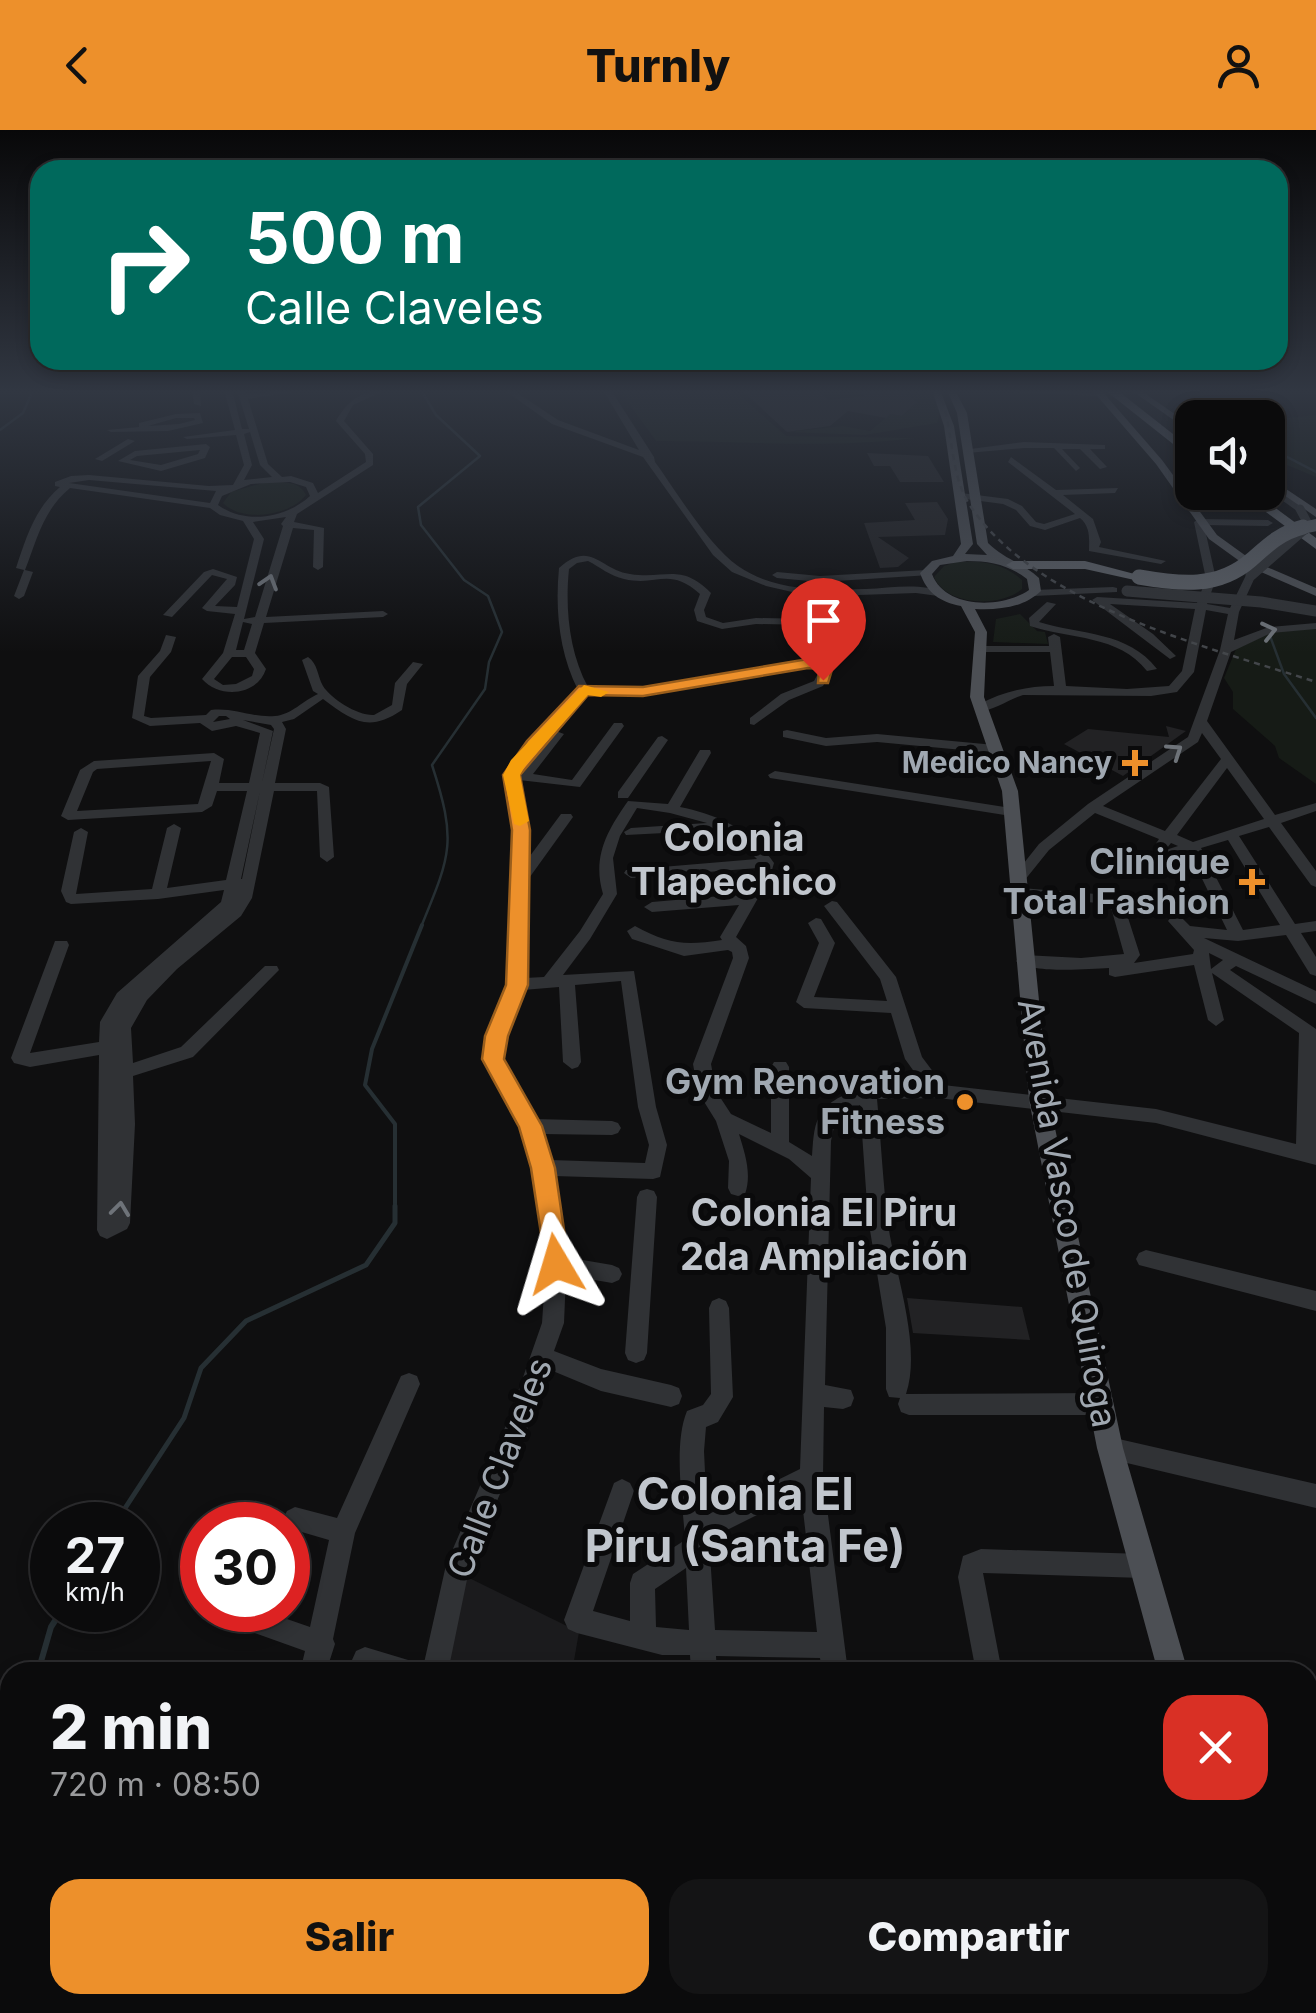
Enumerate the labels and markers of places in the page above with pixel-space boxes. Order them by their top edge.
pin [781,578,866,681]
place label: Medico Nancy [902,744,1112,780]
marker: Medico Nancy [1122,750,1148,776]
place label: Clinique Total Fashion [1002,840,1230,922]
marker: Clinique Total Fashion [1239,869,1265,895]
place label: Gym Renovation Fitness [665,1060,945,1142]
marker: Gym Renovation Fitness [954,1091,976,1113]

